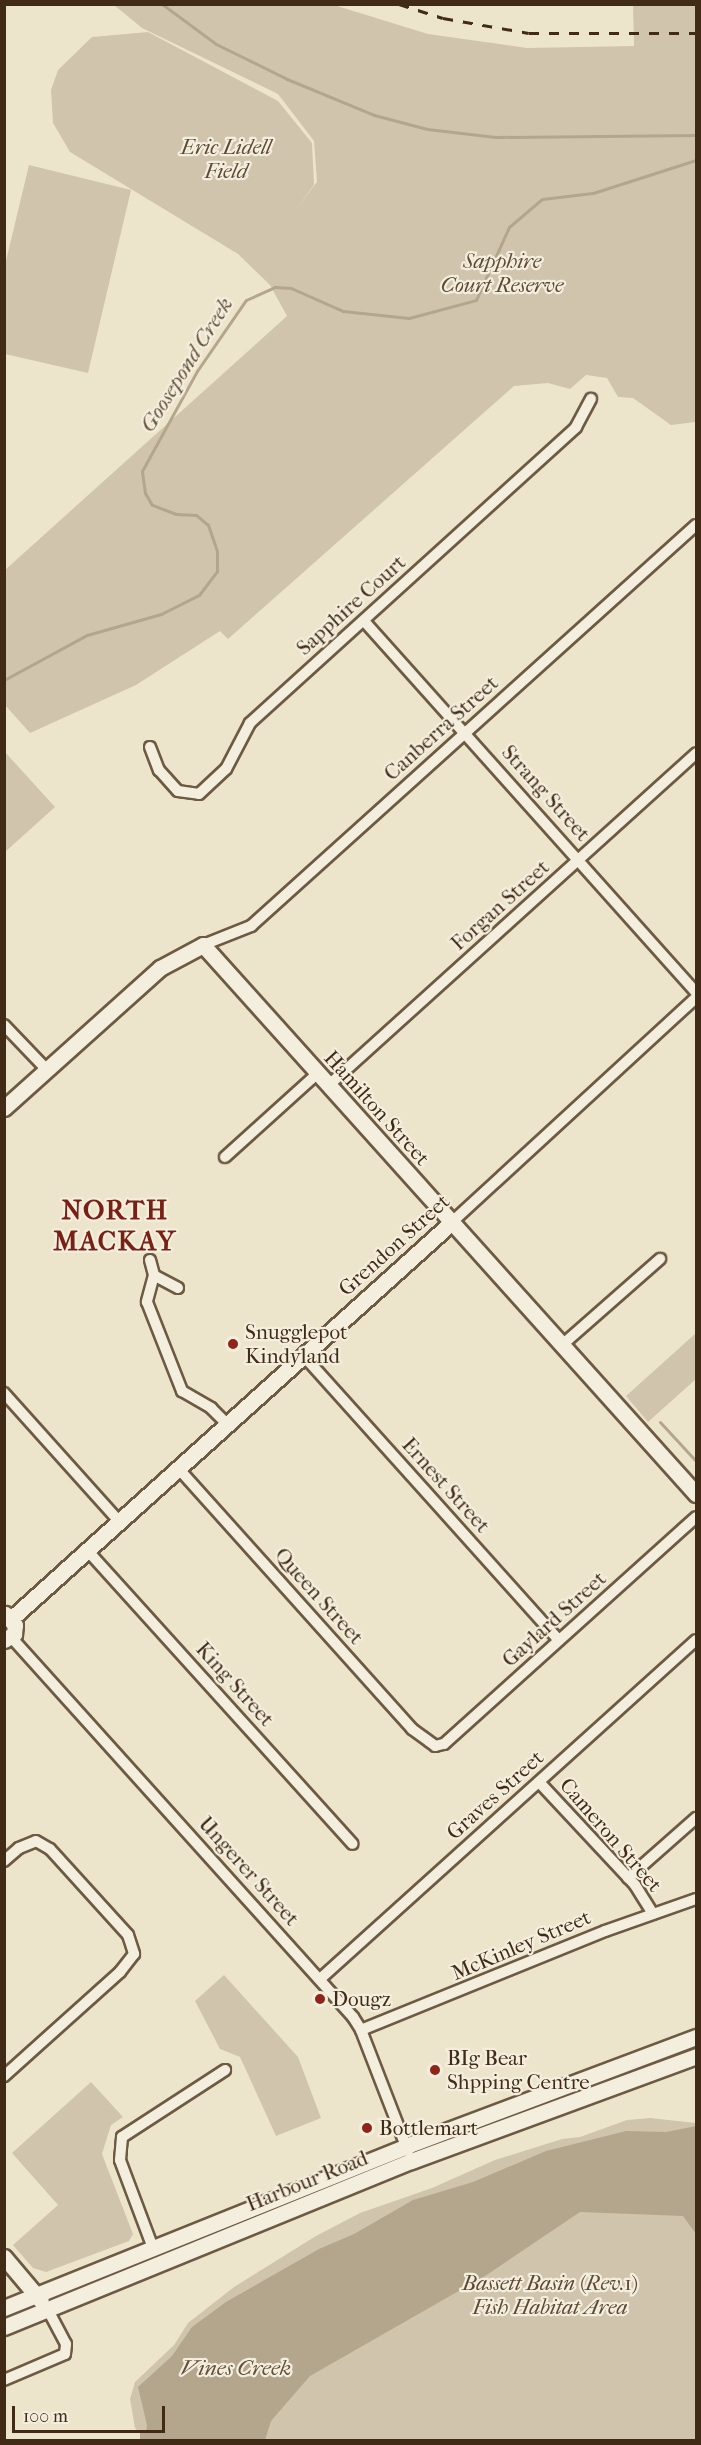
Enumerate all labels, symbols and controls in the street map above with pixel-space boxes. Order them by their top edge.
park label: Eric Lidell Field [181,134,271,184]
park label: Sapphire Court Reserve [441,248,563,298]
water label: Goosepond Creek [135,293,239,437]
street label: Sapphire Court [291,550,411,660]
street label: Canberra Street [379,670,503,786]
street label: Strang Street [496,740,596,846]
street label: Forgan Street [446,854,554,956]
street label: Hamilton Street [319,1045,435,1171]
street label: Grendon Street [333,1189,455,1301]
district label: NORTH MACKAY [53,1194,177,1257]
place label: Snugglepot Kindyland [245,1319,348,1369]
marker: Snugglepot Kindyland [226,1337,240,1351]
street label: Ernest Street [397,1432,495,1538]
street label: Queen Street [269,1543,369,1649]
street label: Gaylard Street [497,1566,611,1672]
street label: King Street [191,1637,279,1731]
street label: Graves Street [441,1745,549,1845]
street label: Cameron Street [555,1773,667,1897]
street label: Ungerer Street [193,1811,305,1931]
street label: McKinley Street [448,1904,594,1986]
place label: Dougz [332,1986,391,2012]
marker: Dougz [313,1992,327,2006]
place label: BIg Bear Shpping Centre [447,2045,590,2095]
marker: BIg Bear Shpping Centre [428,2063,442,2077]
place label: Bottlemart [379,2115,478,2141]
marker: Bottlemart [360,2121,374,2135]
street label: Harbour Road [243,2145,371,2217]
park label: Bassett Basin (Rev.1) Fish Habitat Area [462,2270,638,2320]
water label: Vines Creek [181,2356,291,2382]
scale bar [15,2394,168,2432]
text: 100 m [23,2406,68,2427]

